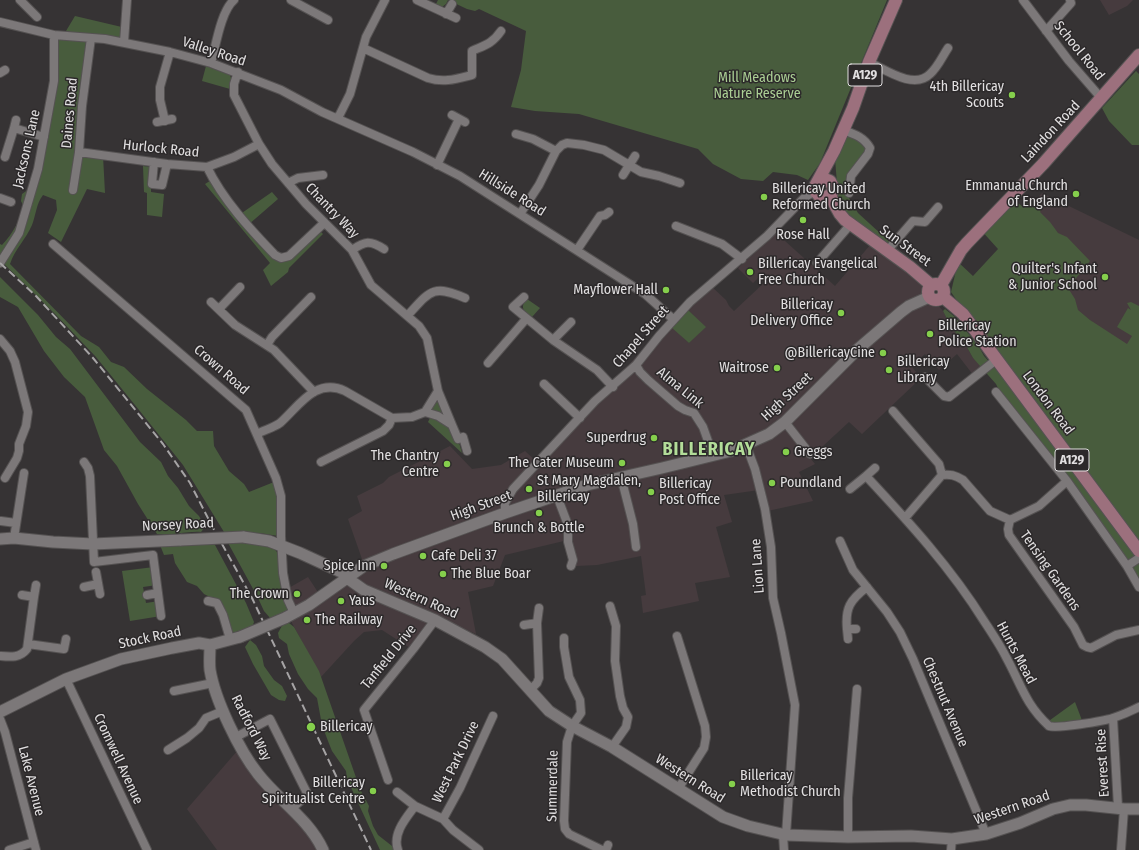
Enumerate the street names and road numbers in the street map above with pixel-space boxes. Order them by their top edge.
street label: School Road [1050,18,1108,84]
street label: Valley Road [180,34,248,70]
road number: A129 [848,64,882,86]
street label: Daines Road [59,77,81,149]
street label: Laindon Road [1018,98,1084,166]
street label: Jacksons Lane [10,108,44,190]
street label: Hurlock Road [122,137,200,161]
street label: Hillside Road [475,166,549,220]
street label: Chantry Way [301,180,363,242]
street label: Sun Street [876,222,934,270]
street label: Chapel Street [609,302,673,372]
street label: Crown Road [190,341,252,399]
street label: Alma Link [653,364,707,412]
street label: London Road [1019,368,1077,438]
street label: High Street [758,369,816,425]
road number: A129 [1055,449,1089,471]
street label: High Street [448,487,514,525]
street label: Norsey Road [142,515,214,535]
street label: Tensing Gardens [1016,528,1084,614]
street label: Lion Lane [748,538,768,594]
street label: Western Road [381,575,461,623]
street label: Hunts Mead [993,619,1039,687]
street label: Tanfield Drive [358,621,420,693]
street label: Stock Road [117,623,183,653]
street label: Chestnut Avenue [918,654,972,750]
street label: Radford Way [227,692,275,764]
street label: Cromwell Avenue [90,711,146,807]
street label: West Park Drive [429,718,483,806]
street label: Everest Rise [1093,728,1113,798]
street label: Lake Avenue [14,744,48,818]
street label: Summerdale [544,750,562,822]
street label: Western Road [652,751,728,807]
street label: Western Road [972,787,1052,829]

